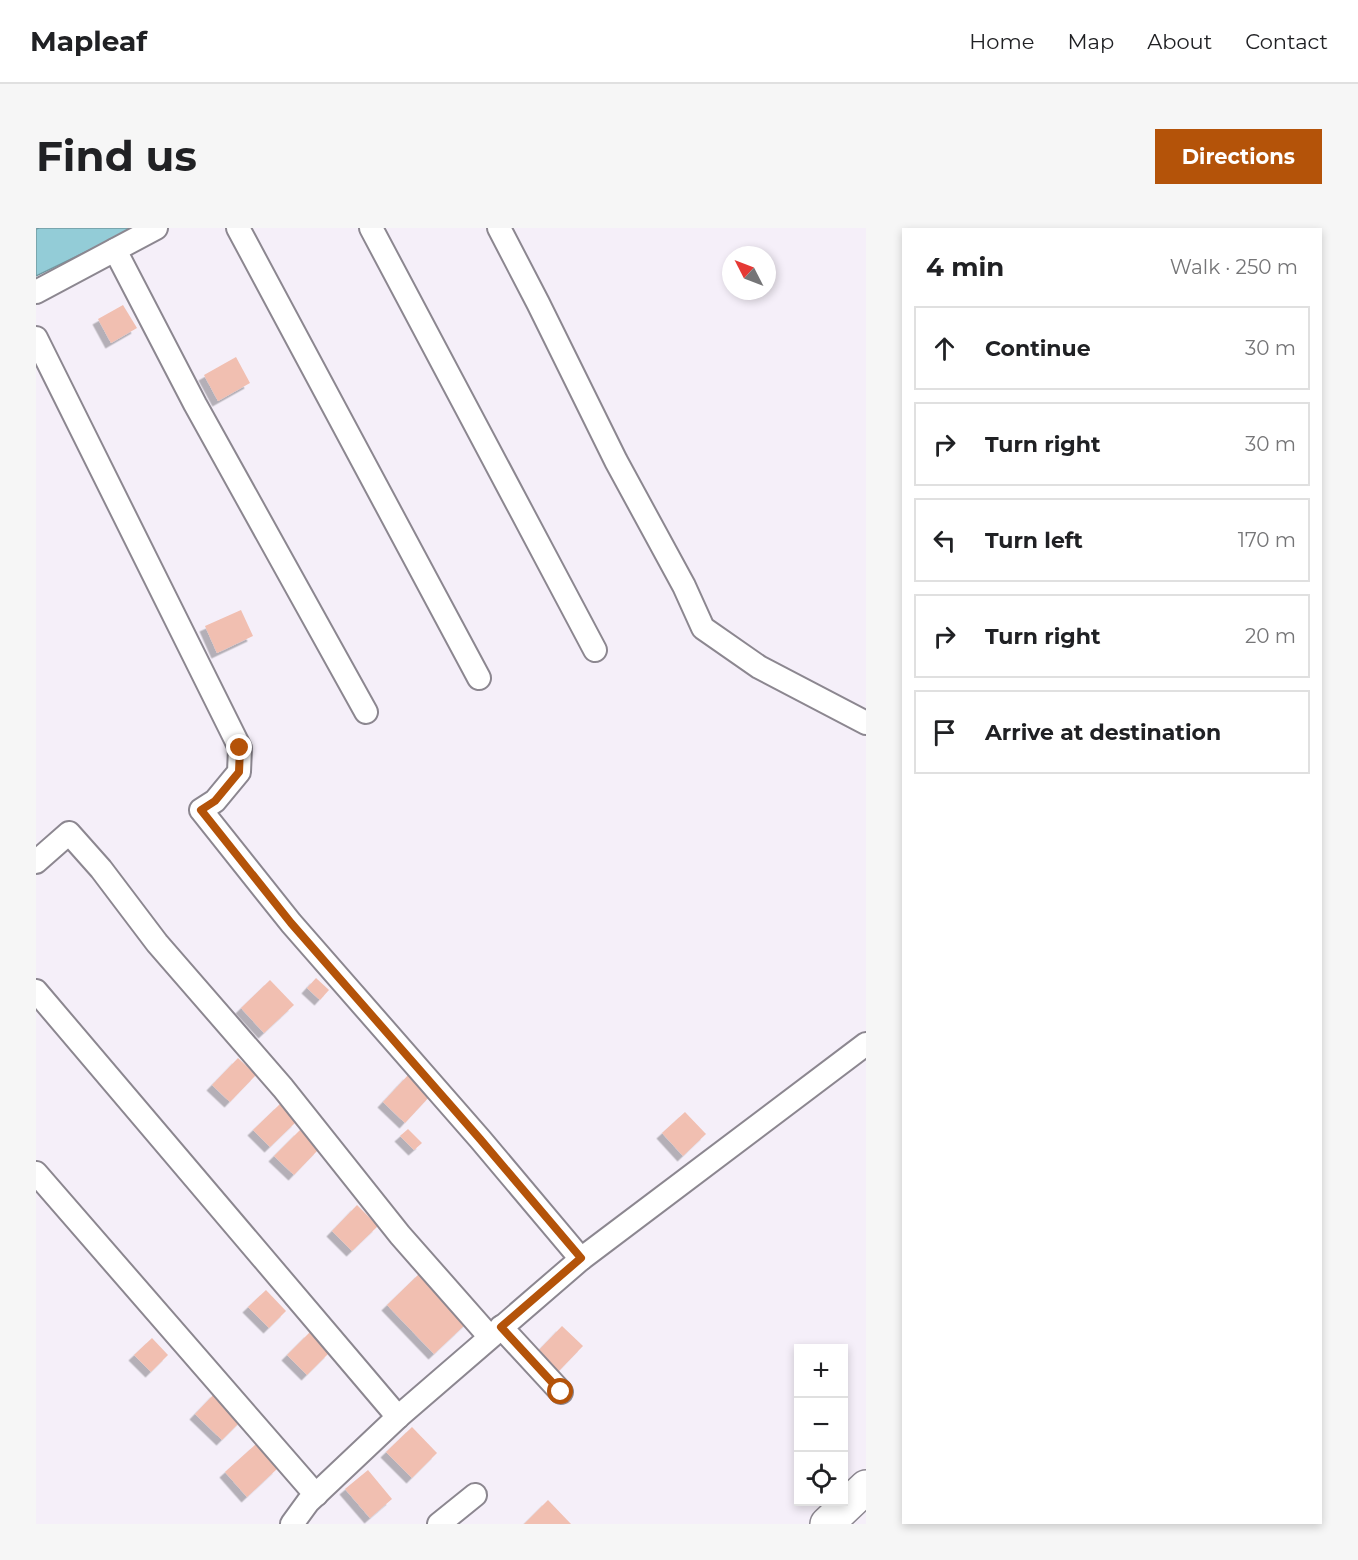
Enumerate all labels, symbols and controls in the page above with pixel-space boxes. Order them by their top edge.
text: Mapleaf [30,24,147,58]
text: Home [969,29,1034,54]
text: Map [1067,29,1114,54]
text: About [1147,29,1212,54]
text: Contact [1245,29,1328,54]
button: Directions [1155,129,1322,184]
text: Find us [36,130,197,182]
north arrow [722,246,776,300]
text: 4 min [926,251,1004,283]
text: Walk · 250 m [1170,255,1298,279]
icon: ahead [928,332,961,365]
text: Continue [985,335,1091,362]
text: 30 m [1245,336,1296,360]
icon: right [928,428,961,461]
text: Turn right [985,431,1100,458]
text: 30 m [1245,432,1296,456]
icon: left [928,524,961,557]
text: Turn left [985,527,1083,554]
text: 170 m [1238,528,1296,552]
icon: right [928,620,961,653]
text: Turn right [985,623,1100,650]
text: 20 m [1245,624,1296,648]
icon: arrive [928,716,961,749]
text: Arrive at destination [985,719,1221,746]
route end [226,734,252,760]
map controls [794,1344,848,1506]
button: + [794,1344,848,1398]
route start [547,1378,573,1404]
button: − [794,1398,848,1452]
button: locate [794,1452,848,1506]

